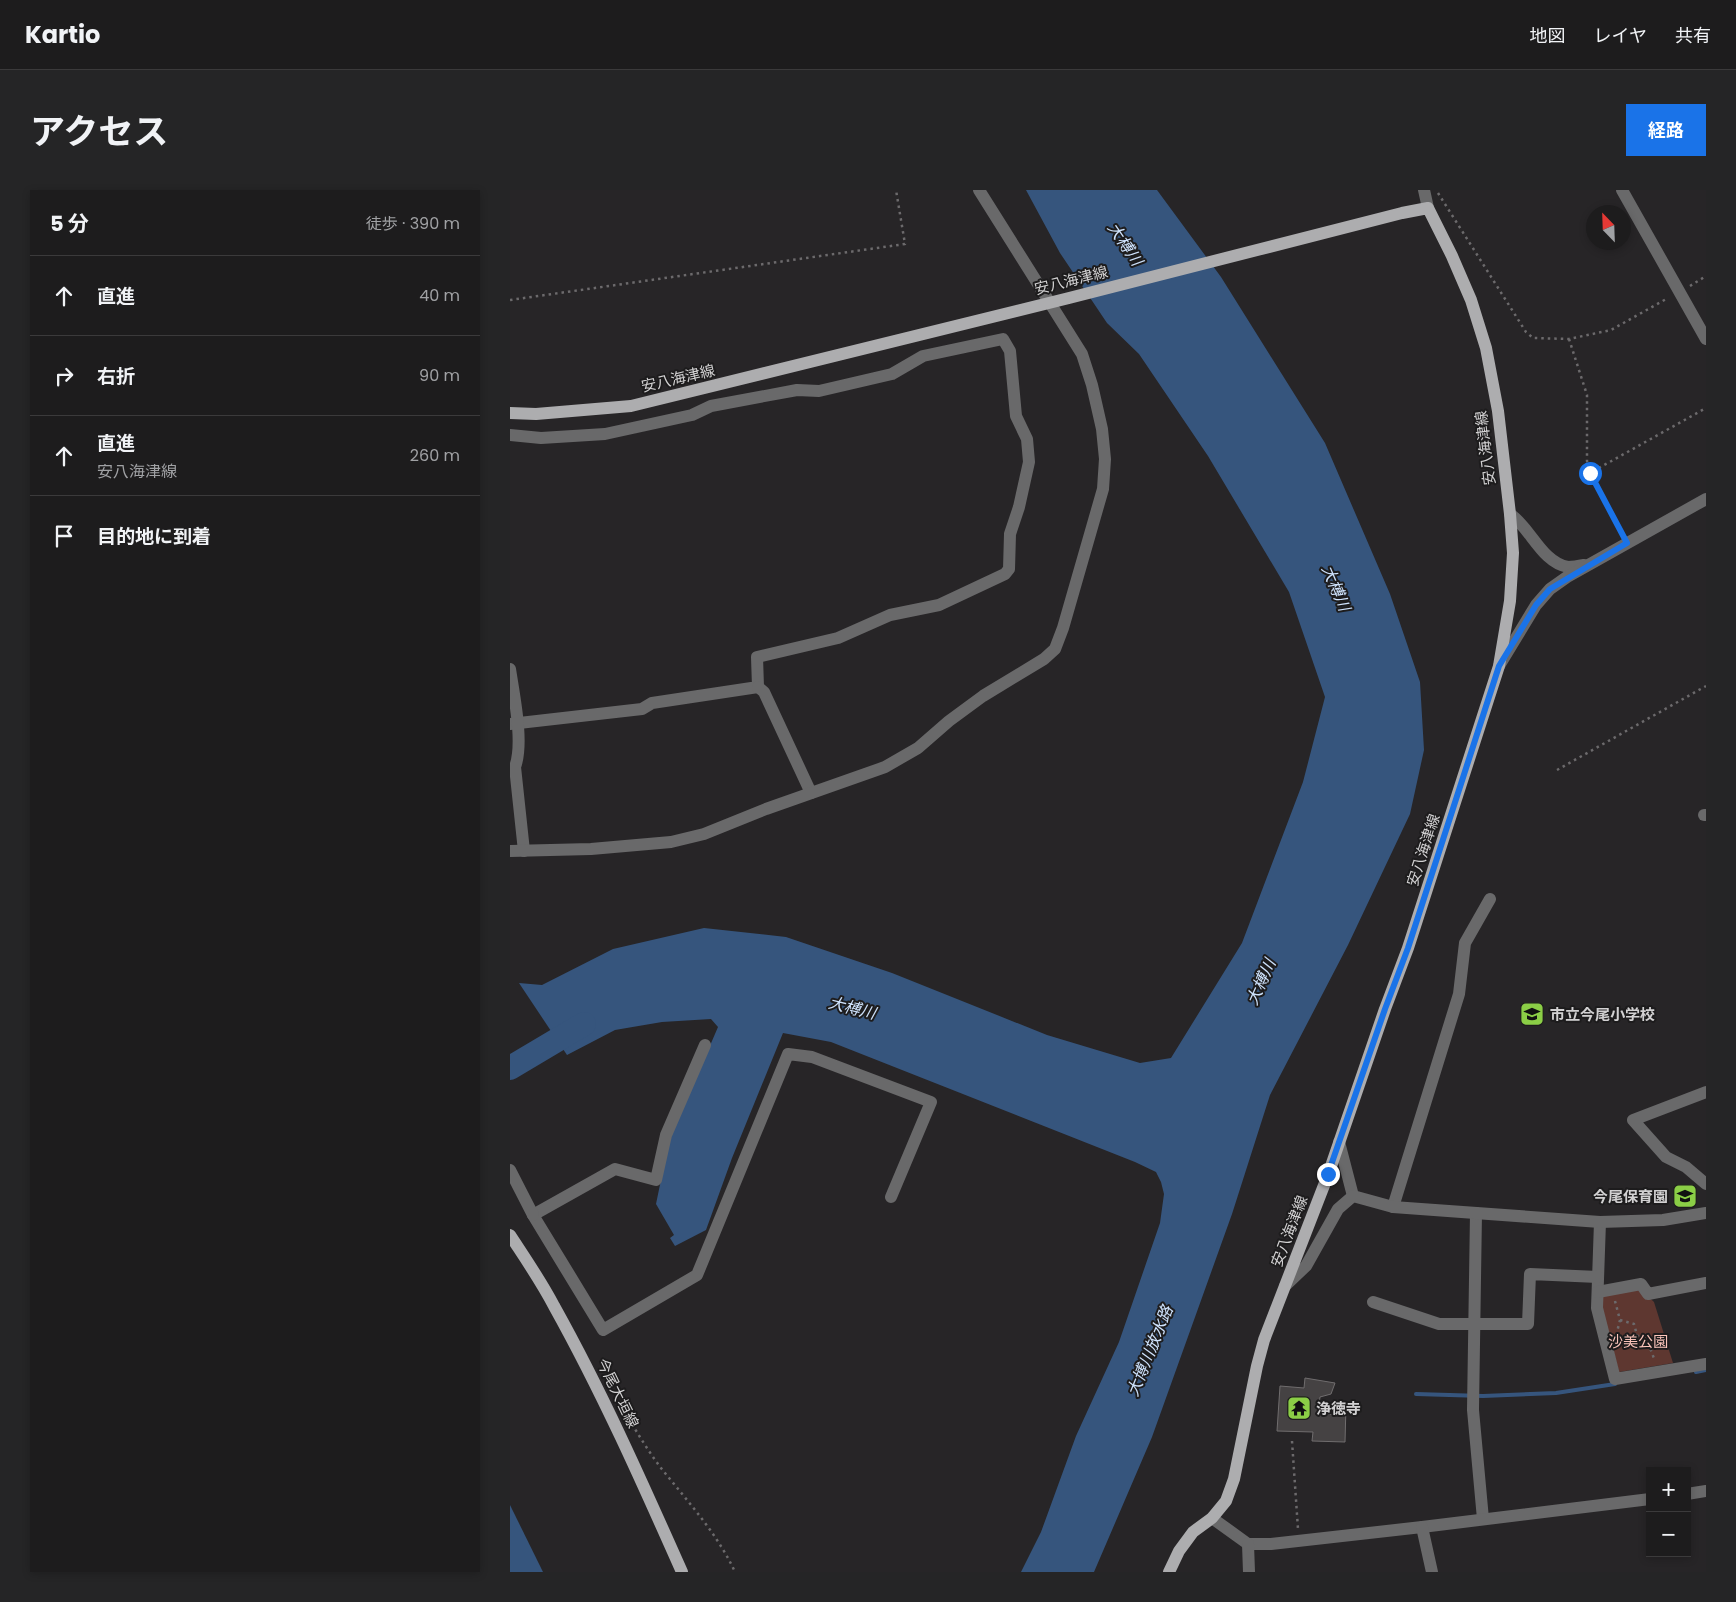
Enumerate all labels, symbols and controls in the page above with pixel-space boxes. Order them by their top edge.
text: Kartio [25,18,100,51]
text: 地図 [1530,23,1566,48]
text: レイヤ [1594,23,1647,48]
text: 共有 [1675,23,1711,48]
button: 経路 [1626,104,1706,156]
text: アクセス [30,107,168,156]
north arrow [1586,205,1631,250]
text: 5 分 [50,209,89,238]
text: 徒歩 · 390 m [366,212,460,235]
water label: 大榑川 [1102,218,1149,272]
street label: 安八海津線 [1032,261,1110,299]
icon: ahead [50,282,78,310]
text: 直進 [97,283,135,310]
text: 40 m [419,284,460,307]
street label: 安八海津線 [639,359,717,397]
icon: right [50,362,78,390]
text: 右折 [97,363,135,390]
text: 90 m [419,364,460,387]
street label: 安八海津線 [1470,409,1500,487]
text: 直進 [97,430,135,457]
icon: ahead [50,442,78,470]
text: 260 m [410,444,460,467]
text: 安八海津線 [97,460,177,483]
route start [1579,462,1602,485]
icon: arrive [50,522,78,550]
text: 目的地に到着 [97,523,211,550]
water label: 大榑川 [1316,561,1357,616]
street label: 安八海津線 [1401,811,1445,889]
water label: 大榑川 [1241,954,1282,1009]
water label: 大榑川 [826,991,880,1025]
school or university icon: 市立今尾小学校 [1519,1001,1545,1027]
place label: 市立今尾小学校 [1550,1004,1655,1025]
route end [1317,1163,1340,1186]
school or university icon: 今尾保育園 [1672,1183,1698,1209]
place label: 今尾保育園 [1593,1186,1668,1207]
street label: 安八海津線 [1266,1192,1312,1270]
water label: 大博川放水路 [1121,1300,1179,1400]
park label: 沙美公園 [1608,1331,1668,1352]
street label: 今尾大垣線 [592,1355,644,1431]
temple icon: 浄徳寺 [1286,1395,1312,1421]
place label: 浄徳寺 [1316,1398,1361,1419]
map controls [1646,1467,1691,1557]
button: + [1646,1467,1691,1512]
button: − [1646,1512,1691,1557]

